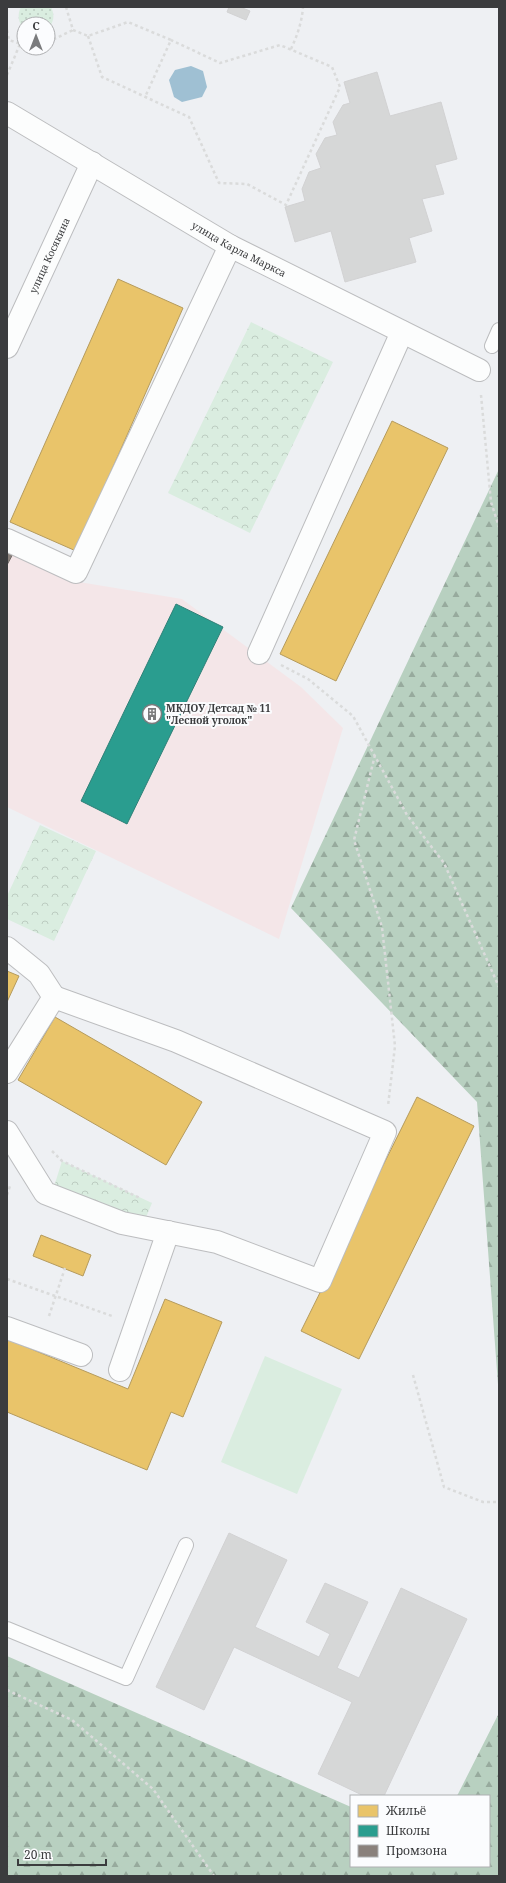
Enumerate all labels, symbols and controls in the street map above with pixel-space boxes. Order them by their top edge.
north arrow [16,16,56,56]
text: С [32,18,40,33]
street label: улица Косякина [26,215,73,295]
street label: улица Карла Маркса [189,218,289,280]
place label: МКДОУ Детсад № 11 "Лесной уголок" [166,701,271,727]
building icon: МКДОУ Детсад № 11 "Лесной уголок" [141,703,163,725]
legend [350,1795,490,1867]
text: Жильё [385,1802,426,1819]
text: Школы [386,1822,430,1839]
scale bar [18,1841,106,1867]
text: Промзона [386,1842,448,1859]
text: 20 m [24,1846,52,1863]

